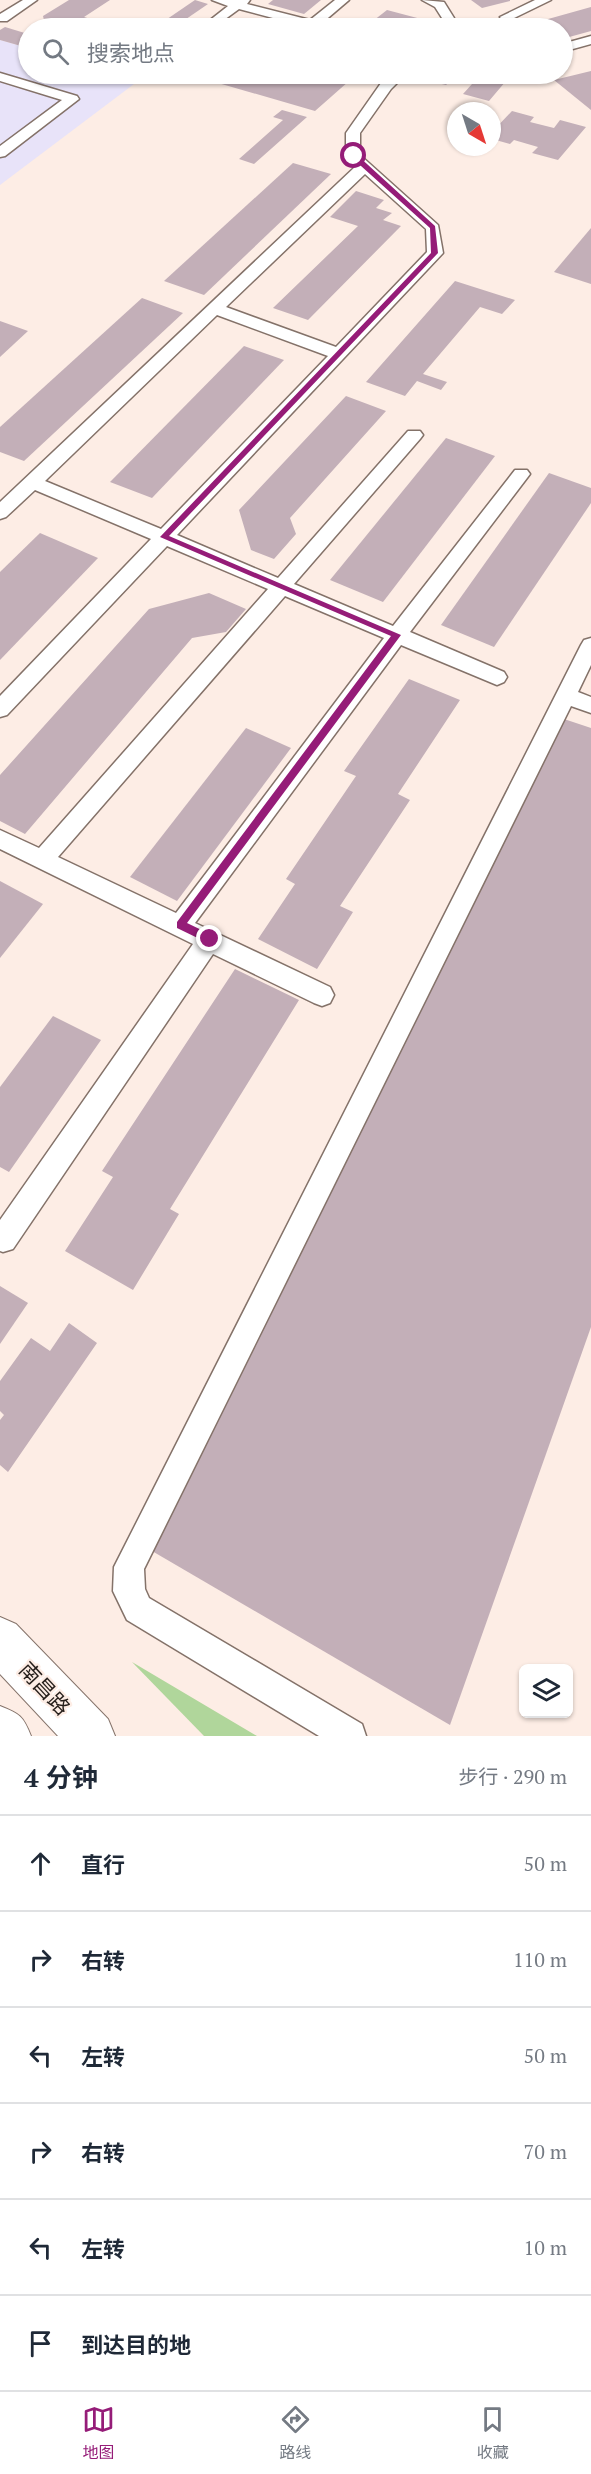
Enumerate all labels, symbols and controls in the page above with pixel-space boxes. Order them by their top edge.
search box [18,18,573,84]
icon: search [39,35,72,68]
text: 搜索地点 [87,38,175,67]
north arrow [447,102,501,156]
route start [340,142,366,168]
route end [196,925,222,951]
street label: 南昌路 [13,1655,77,1721]
map controls [519,1664,573,1718]
button: layers [519,1664,573,1718]
text: 4 分钟 [24,1760,98,1794]
text: 步行 · 290 m [458,1763,567,1790]
icon: ahead [24,1847,57,1880]
text: 直行 [81,1850,125,1879]
text: 50 m [524,1850,567,1877]
icon: right [24,1943,57,1976]
text: 右转 [81,1946,125,1975]
text: 110 m [513,1946,567,1973]
icon: left [24,2039,57,2072]
text: 左转 [81,2042,125,2071]
text: 50 m [524,2042,567,2069]
icon: right [24,2135,57,2168]
text: 右转 [81,2138,125,2167]
text: 70 m [524,2138,567,2165]
icon: left [24,2231,57,2264]
text: 左转 [81,2234,125,2263]
text: 10 m [524,2234,567,2261]
icon: arrive [24,2327,57,2360]
text: 到达目的地 [81,2330,191,2359]
tab: 地图 [82,2403,115,2463]
tab: 路线 [279,2403,312,2463]
tab: 收藏 [476,2403,509,2463]

